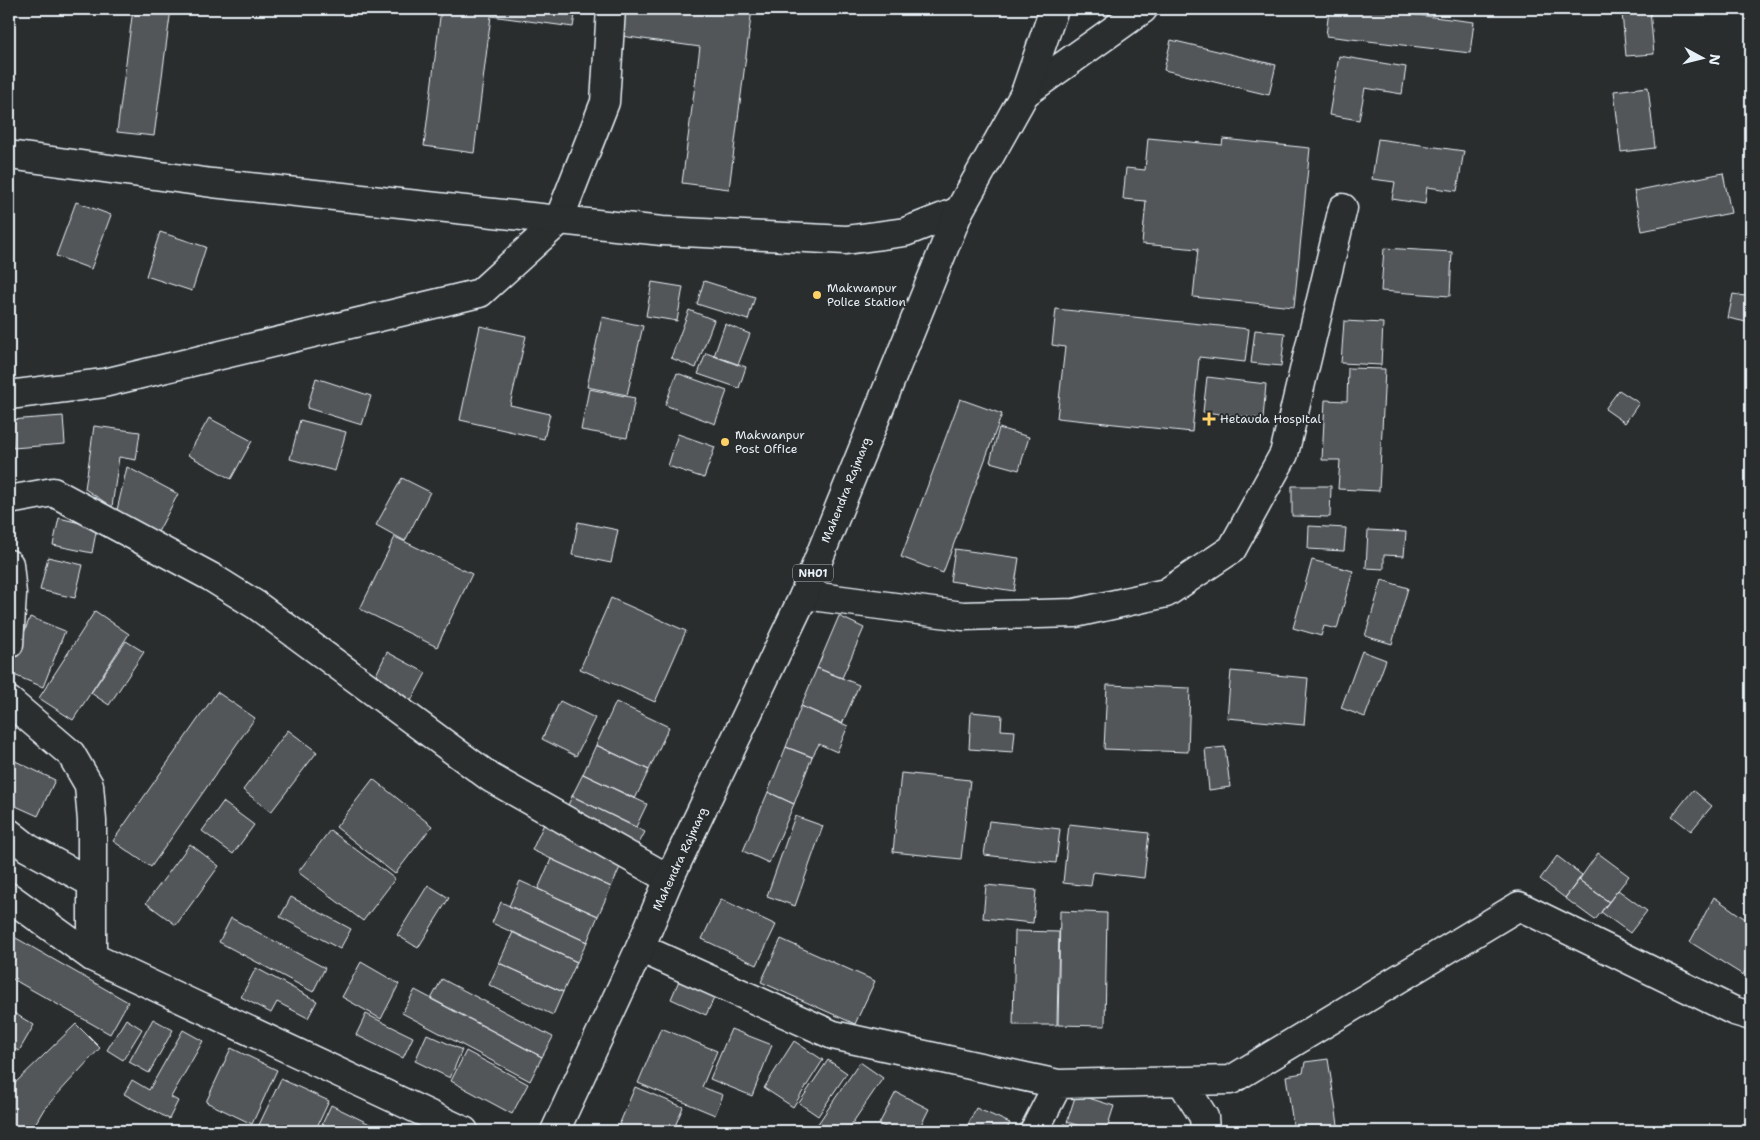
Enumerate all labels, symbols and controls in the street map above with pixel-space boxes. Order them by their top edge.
north arrow [1678,32,1728,82]
text: N [1705,53,1725,66]
place label: Makwanpur Police Station [827,280,906,310]
marker: Makwanpur Police Station [811,289,823,301]
place label: Hetauda Hospital [1220,411,1321,427]
marker: Hetauda Hospital [1202,412,1216,426]
place label: Makwanpur Post Office [735,427,805,457]
street label: Mahendra Rajmarg [817,435,875,545]
marker: Makwanpur Post Office [719,436,731,448]
road number: NH01 [793,564,833,582]
street label: Mahendra Rajmarg [649,805,711,913]

